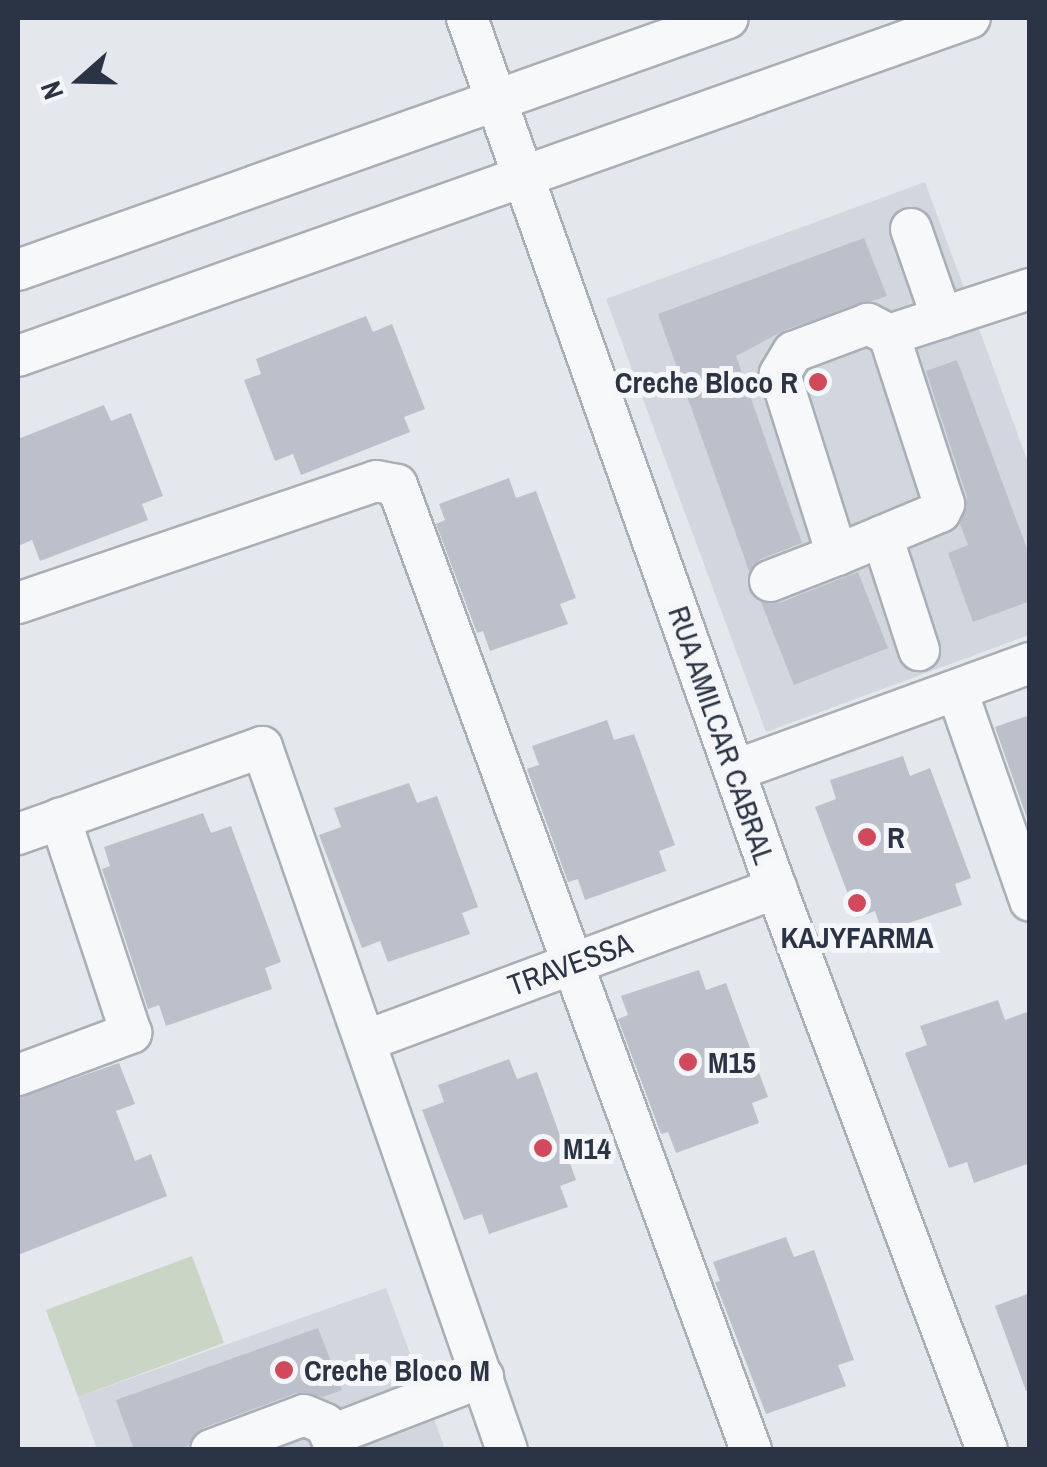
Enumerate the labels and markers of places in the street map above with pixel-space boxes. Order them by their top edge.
place label: Creche Bloco R [615,364,798,400]
marker: Creche Bloco R [807,371,829,393]
place label: R [887,819,905,855]
marker: R [856,826,878,848]
marker: KAJYFARMA [846,892,868,914]
place label: KAJYFARMA [780,919,934,955]
place label: M15 [708,1044,756,1080]
marker: M15 [677,1051,699,1073]
place label: M14 [563,1130,611,1166]
marker: M14 [532,1137,554,1159]
place label: Creche Bloco M [304,1352,490,1388]
marker: Creche Bloco M [273,1359,295,1381]

